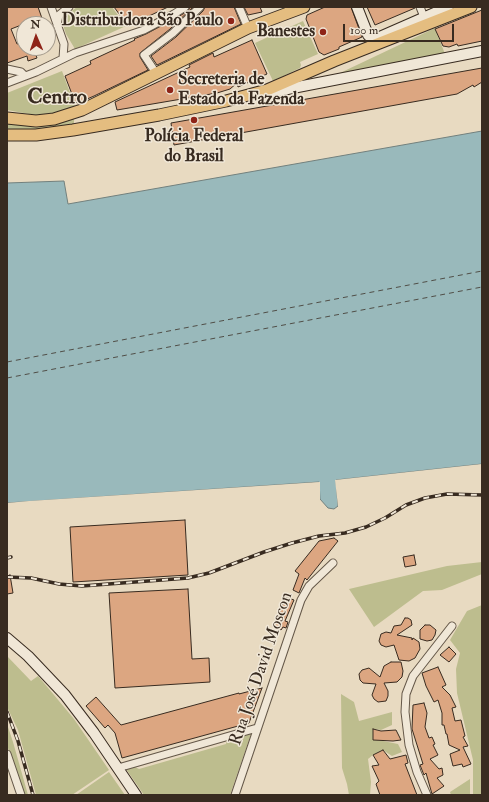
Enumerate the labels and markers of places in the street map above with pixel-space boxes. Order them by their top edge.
place label: Distribuidora São Paulo [62,11,223,31]
marker: Distribuidora São Paulo [226,16,236,26]
place label: Banestes [257,22,315,42]
marker: Banestes [318,27,328,37]
place label: Secreteria de Estado da Fazenda [178,70,304,110]
marker: Secreteria de Estado da Fazenda [165,85,175,95]
marker: Polícia Federal do Brasil [189,115,199,125]
place label: Polícia Federal do Brasil [145,127,243,167]

